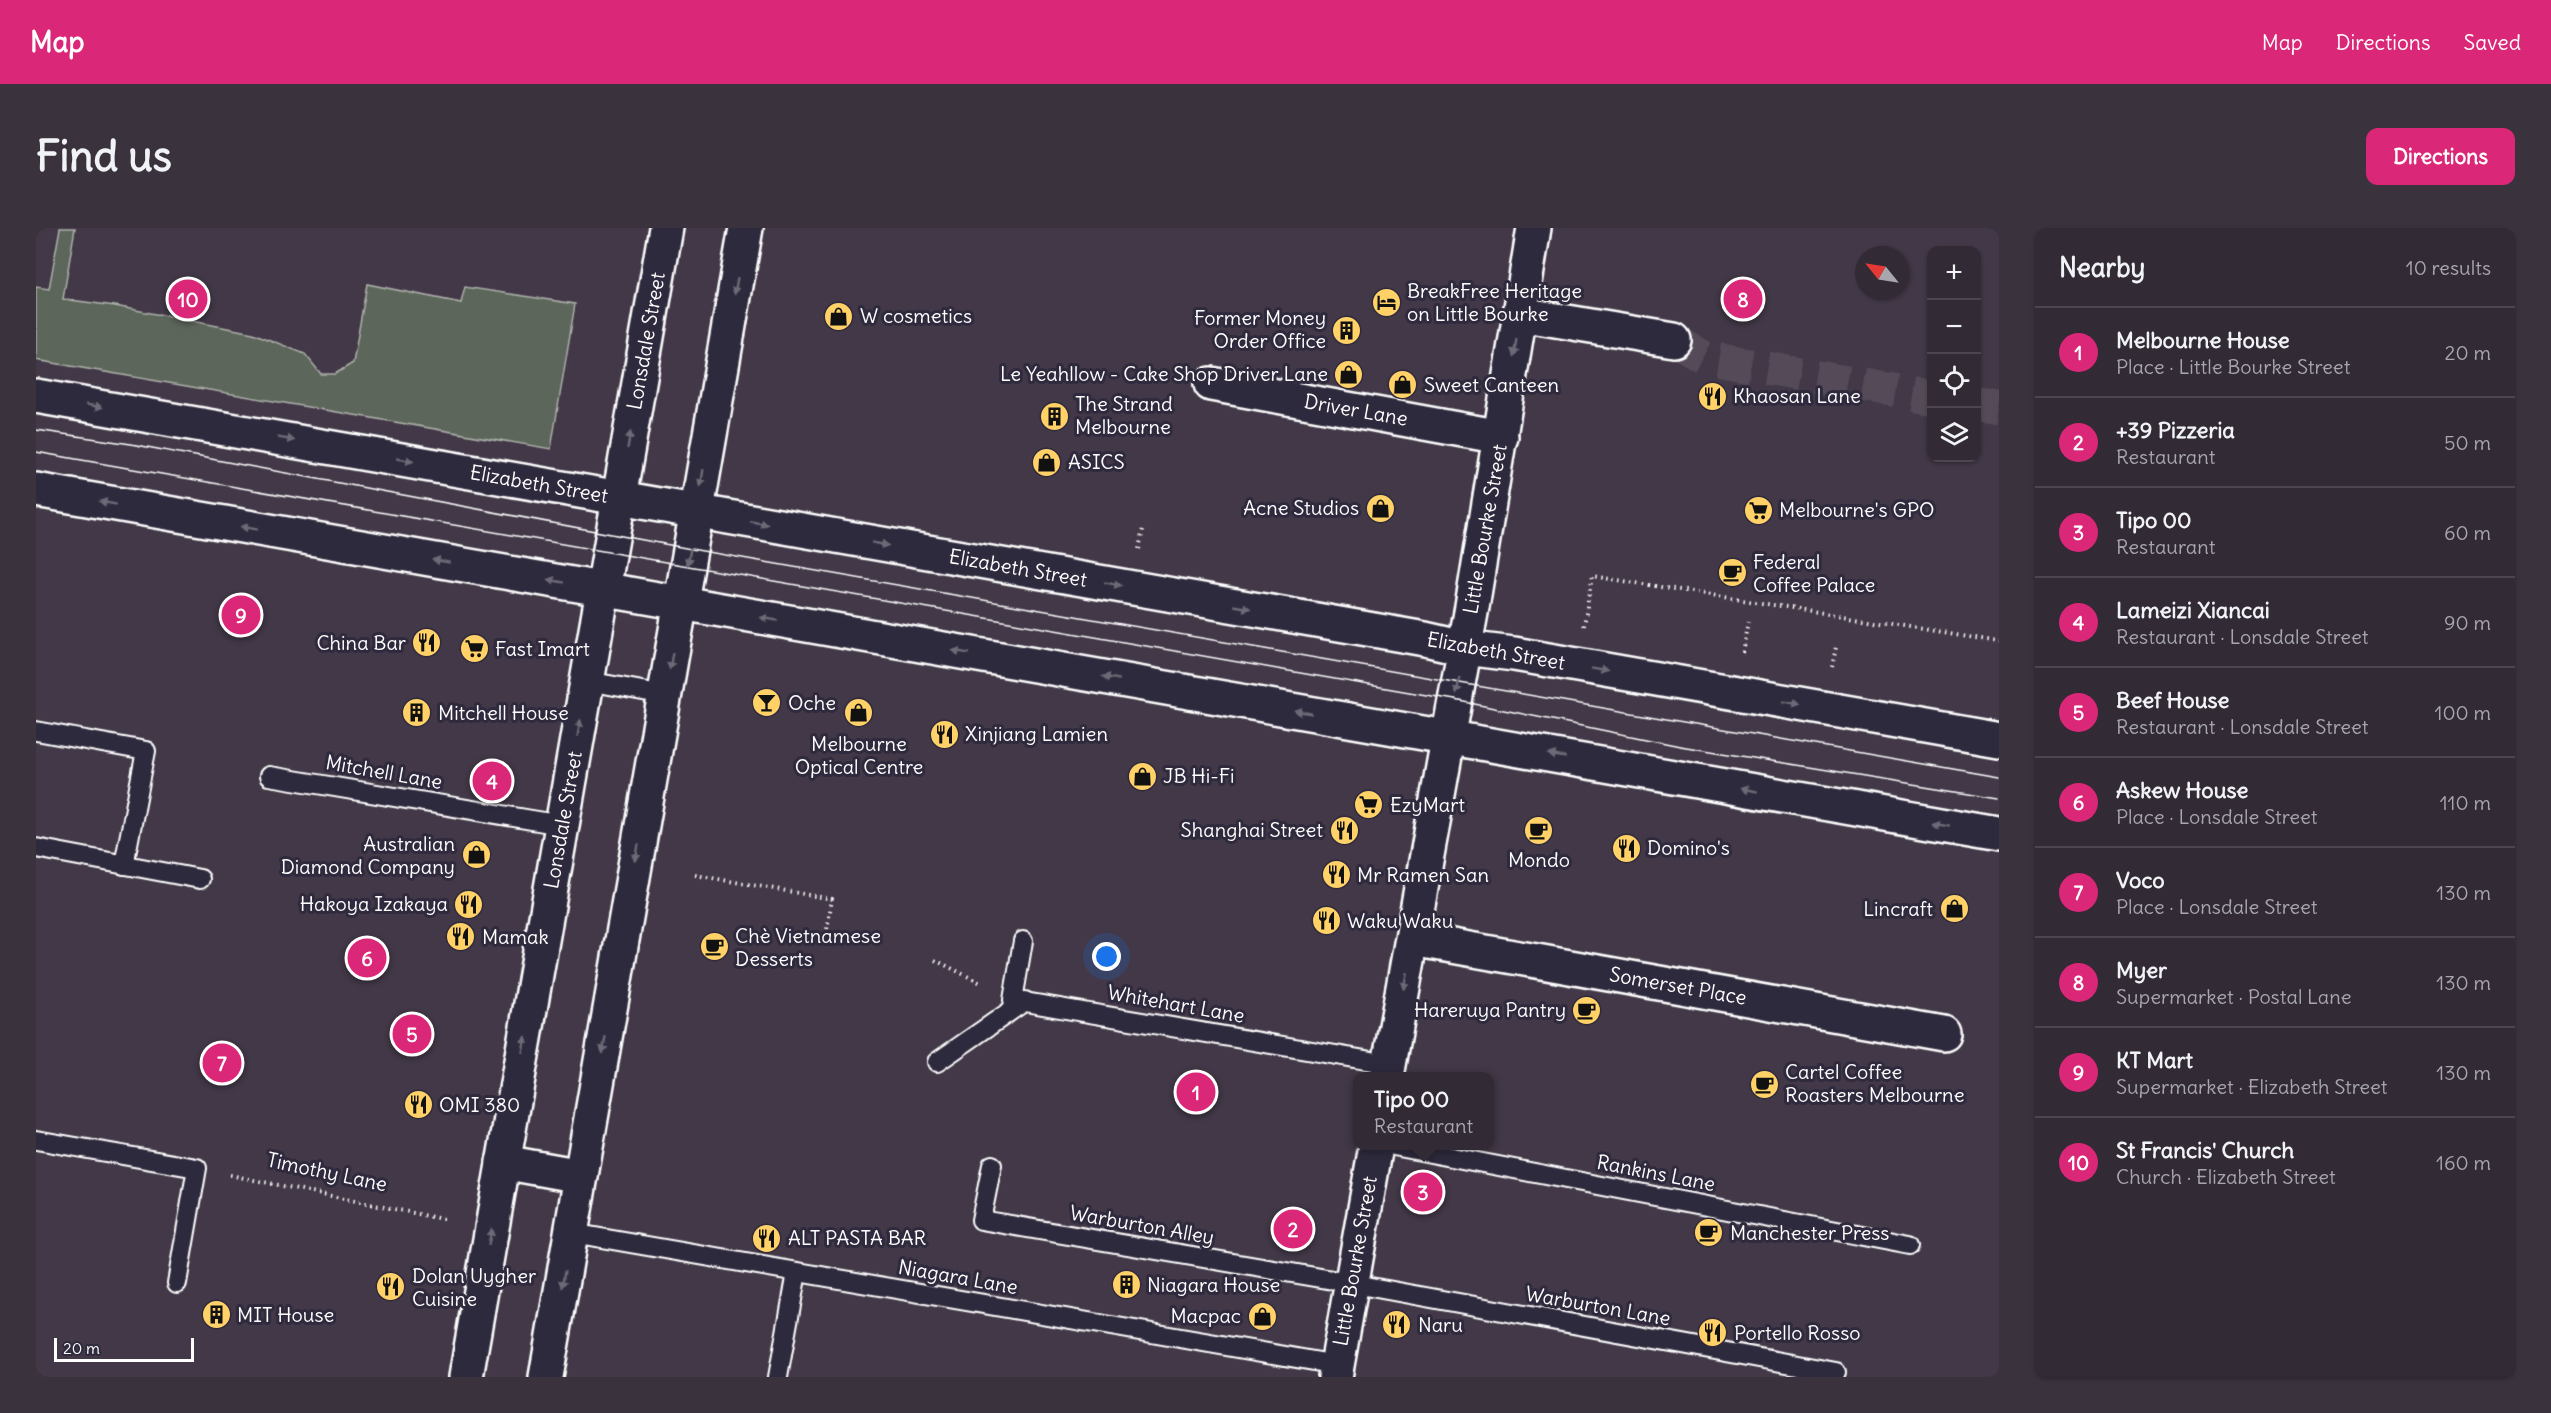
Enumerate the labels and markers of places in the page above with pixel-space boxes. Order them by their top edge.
pin: 10 [168,276,208,322]
pin: 8 [1724,276,1762,322]
place label: BreakFree Heritage on Little Bourke [1407,278,1582,326]
hotel icon: BreakFree Heritage on Little Bourke [1370,286,1402,318]
shop icon: W cosmetics [823,300,855,332]
place label: W cosmetics [860,303,972,328]
place label: Former Money Order Office [1194,305,1326,353]
building icon: Former Money Order Office [1331,314,1363,346]
shop icon: Le Yeahllow - Cake Shop Driver Lane [1333,358,1365,390]
place label: Le Yeahllow - Cake Shop Driver Lane [1000,361,1328,386]
shop icon: Sweet Canteen [1387,369,1419,401]
place label: Sweet Canteen [1424,372,1559,397]
restaurant icon: Khaosan Lane [1696,380,1728,412]
place label: Khaosan Lane [1733,383,1861,408]
place label: The Strand Melbourne [1075,391,1173,439]
building icon: The Strand Melbourne [1038,400,1070,432]
shop icon: ASICS [1031,446,1063,478]
place label: ASICS [1068,449,1125,474]
shop icon: Acne Studios [1364,492,1396,524]
supermarket icon: Melbourne's GPO [1742,494,1774,526]
place label: Acne Studios [1243,495,1359,520]
place label: Melbourne's GPO [1779,497,1934,522]
place label: Federal Coffee Palace [1753,549,1875,597]
cafe icon: Federal Coffee Palace [1716,557,1748,589]
pin: 9 [222,592,260,638]
restaurant icon: China Bar [411,627,443,659]
place label: China Bar [316,630,406,655]
supermarket icon: Fast Imart [458,633,490,665]
place label: Fast Imart [495,636,590,661]
bar icon: Oche [751,687,783,719]
place label: Oche [788,690,836,715]
building icon: Mitchell House [401,697,433,729]
shop icon: Melbourne Optical Centre [843,697,875,729]
place label: Mitchell House [438,700,569,725]
restaurant icon: Xinjiang Lamien [928,718,960,750]
place label: Xinjiang Lamien [965,721,1108,746]
place label: Melbourne Optical Centre [795,731,923,779]
pin: 4 [472,758,512,804]
shop icon: JB Hi-Fi [1126,760,1158,792]
place label: JB Hi-Fi [1163,763,1235,788]
supermarket icon: EzyMart [1353,789,1385,821]
place label: EzyMart [1390,792,1465,817]
restaurant icon: Shanghai Street [1328,814,1360,846]
cafe icon: Mondo [1523,814,1555,846]
place label: Shanghai Street [1181,817,1323,842]
place label: Australian Diamond Company [281,831,455,879]
restaurant icon: Domino's [1610,832,1642,864]
place label: Domino's [1647,835,1730,860]
shop icon: Australian Diamond Company [460,839,492,871]
place label: Mondo [1508,847,1570,872]
restaurant icon: Mr Ramen San [1320,859,1352,891]
place label: Mr Ramen San [1357,862,1489,887]
restaurant icon: Hakoya Izakaya [453,888,485,920]
place label: Hakoya Izakaya [300,891,448,916]
shop icon: Lincraft [1938,893,1970,925]
place label: Lincraft [1863,896,1933,921]
restaurant icon: Waku Waku [1310,905,1342,937]
place label: Waku Waku [1347,908,1453,933]
restaurant icon: Mamak [445,921,477,953]
place label: Chè Vietnamese Desserts [735,923,881,971]
place label: Mamak [482,924,549,949]
cafe icon: Chè Vietnamese Desserts [698,931,730,963]
pin: 6 [348,936,386,980]
cafe icon: Hareruya Pantry [1571,994,1603,1026]
place label: Hareruya Pantry [1414,997,1566,1022]
pin: 5 [392,1012,431,1056]
pin: 7 [202,1040,242,1086]
place label: Cartel Coffee Roasters Melbourne [1785,1059,1964,1107]
cafe icon: Cartel Coffee Roasters Melbourne [1748,1068,1780,1100]
pin: 1 [1176,1070,1216,1114]
restaurant icon: OMI 380 [402,1089,434,1121]
place label: OMI 380 [439,1092,520,1117]
pin: 3 [1404,1170,1442,1214]
pin: 2 [1274,1206,1312,1252]
cafe icon: Manchester Press [1693,1217,1725,1249]
place label: Manchester Press [1730,1220,1889,1245]
restaurant icon: ALT PASTA BAR [751,1222,783,1254]
place label: ALT PASTA BAR [788,1225,927,1250]
place label: Dolan Uygher Cuisine [412,1263,536,1311]
building icon: Niagara House [1110,1269,1142,1301]
restaurant icon: Dolan Uygher Cuisine [375,1271,407,1303]
place label: Niagara House [1147,1272,1280,1297]
building icon: MIT House [200,1299,232,1331]
shop icon: Macpac [1246,1300,1278,1332]
place label: MIT House [237,1302,334,1327]
place label: Macpac [1171,1303,1241,1328]
restaurant icon: Naru [1381,1309,1413,1341]
place label: Naru [1418,1312,1463,1337]
restaurant icon: Portello Rosso [1697,1317,1729,1349]
place label: Portello Rosso [1734,1320,1861,1345]

